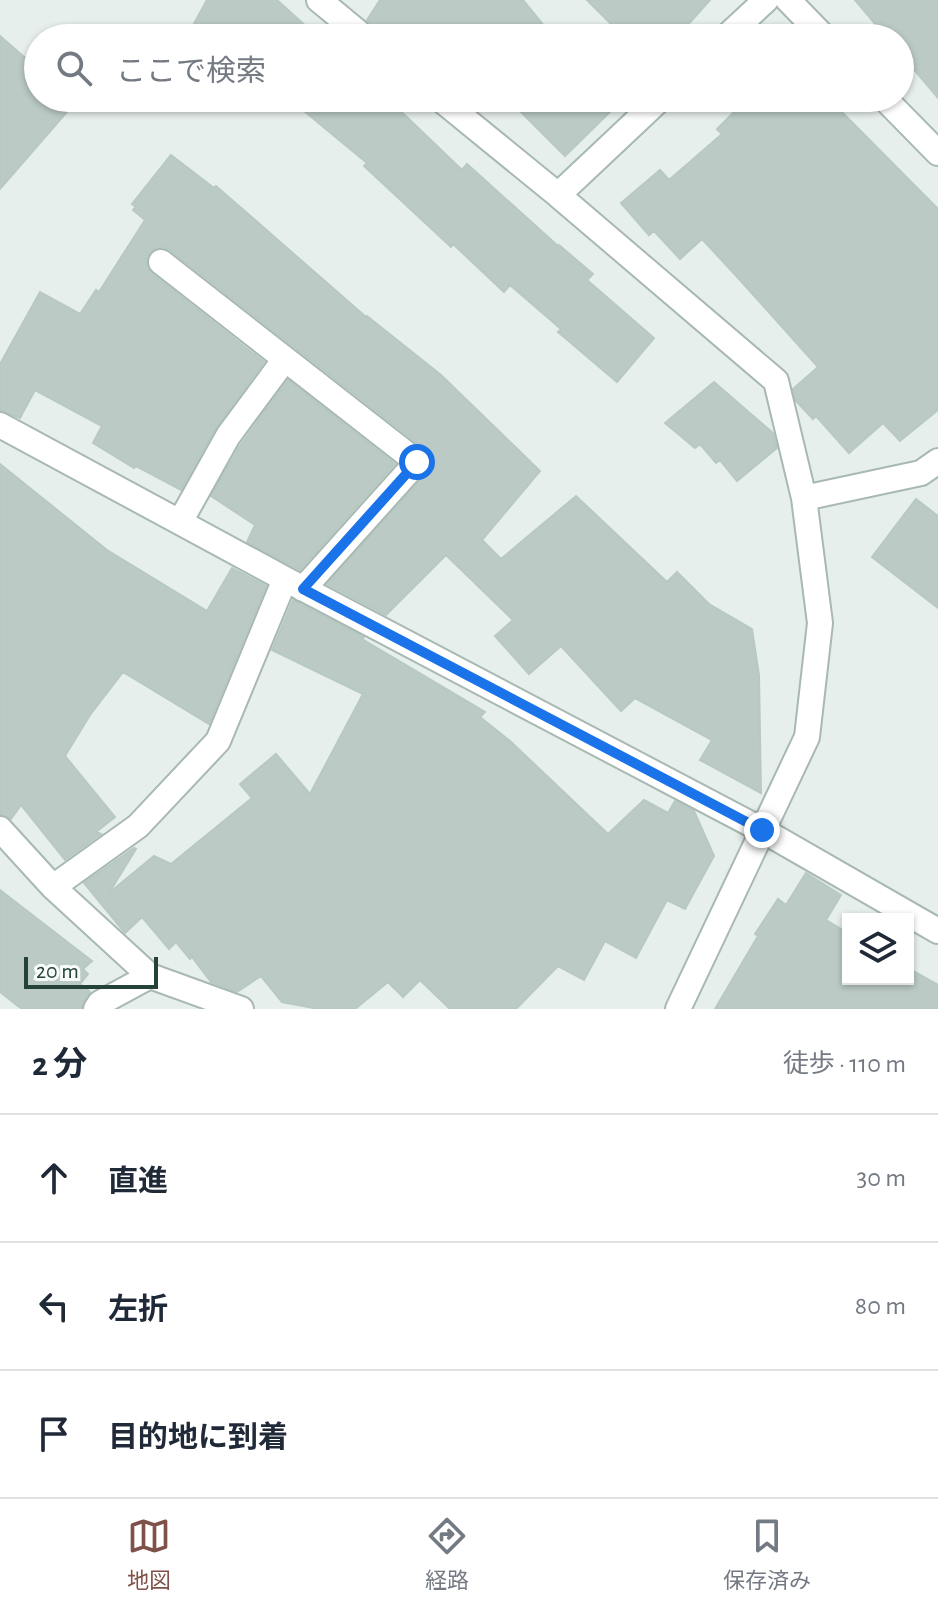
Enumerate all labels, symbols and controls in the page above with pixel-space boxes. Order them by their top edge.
search box [24,24,914,112]
icon: search [52,46,96,90]
text: ここで検索 [116,57,266,87]
route start [399,444,435,480]
route end [744,812,780,848]
map controls [842,913,914,985]
button: layers [842,913,914,985]
scale bar [24,953,158,989]
text: 20 m [36,960,79,982]
text: 2 分 [32,1048,87,1082]
text: 徒歩 · 110 m [783,1051,906,1077]
icon: ahead [32,1156,76,1200]
text: 30 m [856,1165,906,1191]
text: 直進 [108,1167,168,1197]
icon: left [32,1284,76,1328]
text: 80 m [855,1293,906,1319]
text: 左折 [108,1295,168,1325]
icon: arrive [32,1412,76,1456]
text: 目的地に到着 [108,1423,288,1453]
tab: 地図 [127,1514,171,1594]
tab: 経路 [425,1514,469,1594]
tab: 保存済み [723,1514,811,1594]

